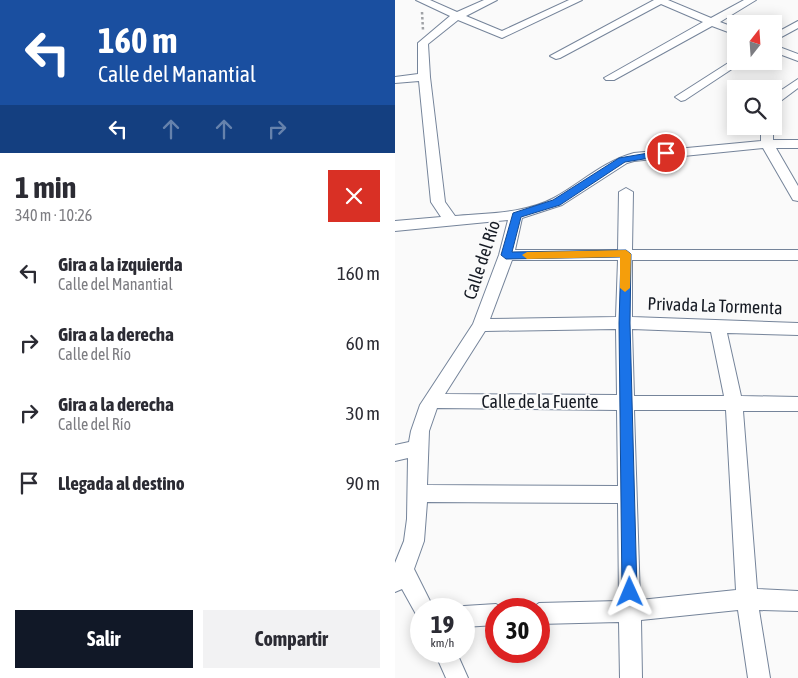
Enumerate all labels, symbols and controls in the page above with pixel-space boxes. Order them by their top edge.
north arrow [727,15,783,70]
map controls [727,15,782,135]
icon: left [15,20,80,85]
text: 160 m [98,20,177,60]
text: Calle del Manantial [98,61,256,87]
button: search [727,80,782,135]
icon: left [104,115,132,143]
icon: ahead [157,115,185,143]
icon: ahead [210,115,238,143]
icon: right [263,115,291,143]
pin [645,132,687,174]
icon: arrive [652,139,680,167]
text: 1 min [15,170,76,204]
button: close [328,170,380,222]
text: 340 m · 10:26 [15,206,92,224]
street label: Calle del Río [459,218,504,302]
text: Gira a la izquierda [58,253,183,275]
icon: left [15,259,43,287]
text: 160 m [337,262,380,284]
text: Calle del Manantial [58,275,173,293]
street label: Privada La Tormenta [647,293,783,318]
text: Gira a la derecha [58,323,174,345]
icon: right [15,329,43,357]
text: 60 m [346,332,380,354]
text: Calle del Río [58,345,131,363]
street label: Calle de la Fuente [481,391,599,412]
text: Gira a la derecha [58,393,174,415]
icon: right [15,399,43,427]
text: 30 m [346,402,380,424]
text: Calle del Río [58,415,131,433]
icon: arrive [15,469,43,497]
text: Llegada al destino [58,472,185,494]
text: 90 m [346,472,380,494]
position arrow [603,565,655,617]
speed limit sign: 30 [485,598,550,663]
button: Salir [15,610,193,668]
button: Compartir [203,610,380,668]
text: 19 [431,610,454,638]
text: km/h [431,636,454,650]

